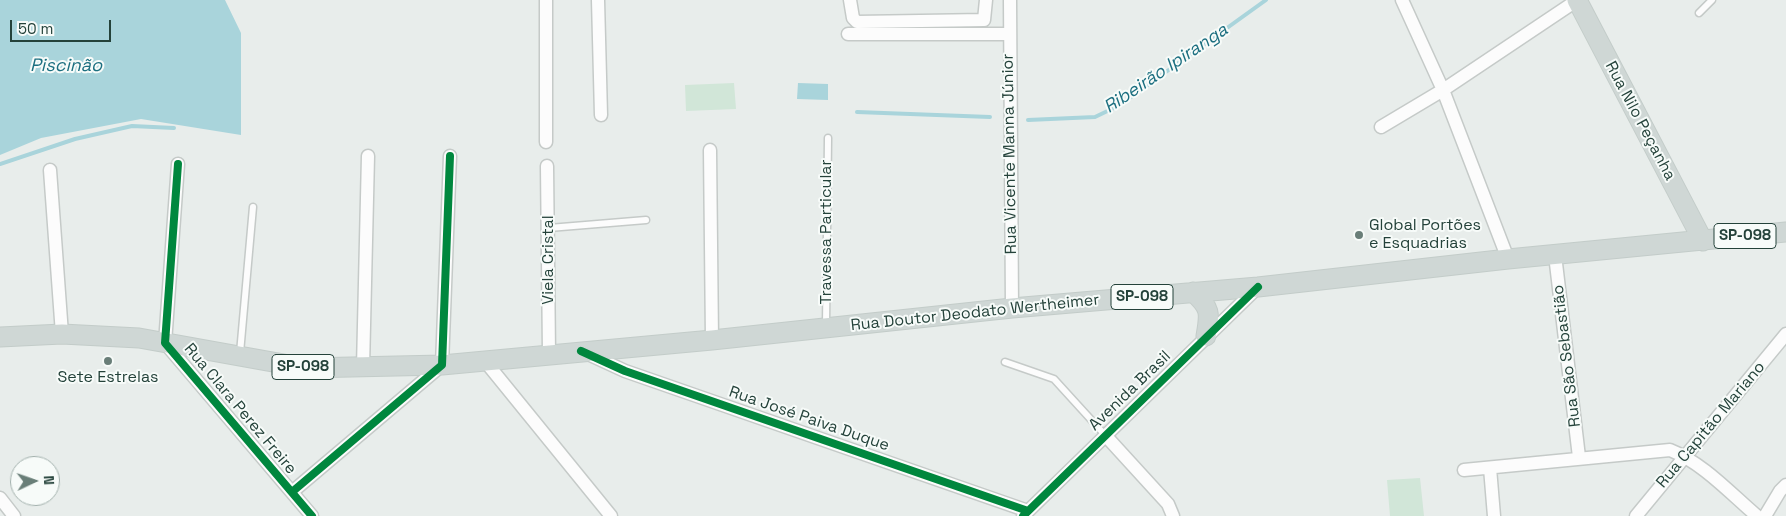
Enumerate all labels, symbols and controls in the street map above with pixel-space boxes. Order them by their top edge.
scale bar [12,10,114,42]
text: 50 m [18,19,53,38]
water label: Ribeirão Ipiranga [1100,20,1232,118]
street label: Rua Vicente Manna Júnior [999,53,1021,255]
water label: Piscinão [30,55,102,77]
street label: Rua Nilo Peçanha [1601,58,1679,184]
street label: Travessa Particular [817,159,837,305]
street label: Viela Cristal [539,215,559,305]
place label: Global Portões e Esquadrias [1369,216,1481,254]
road number: SP-098 [1714,224,1776,248]
marker: Global Portões e Esquadrias [1353,229,1365,241]
road number: SP-098 [1111,284,1173,310]
street label: Rua São Sebastião [1549,284,1585,428]
street label: Rua Doutor Deodato Wertheimer [850,290,1100,336]
street label: Rua Clara Perez Freire [180,340,300,478]
street label: Avenida Brasil [1085,347,1175,435]
road number: SP-098 [272,354,334,380]
marker: Sete Estrelas [102,355,114,367]
street label: Rua Capitão Mariano [1653,358,1769,492]
place label: Sete Estrelas [58,368,158,388]
street label: Rua José Paiva Duque [726,383,892,455]
north arrow [10,456,60,506]
text: N [40,475,58,485]

